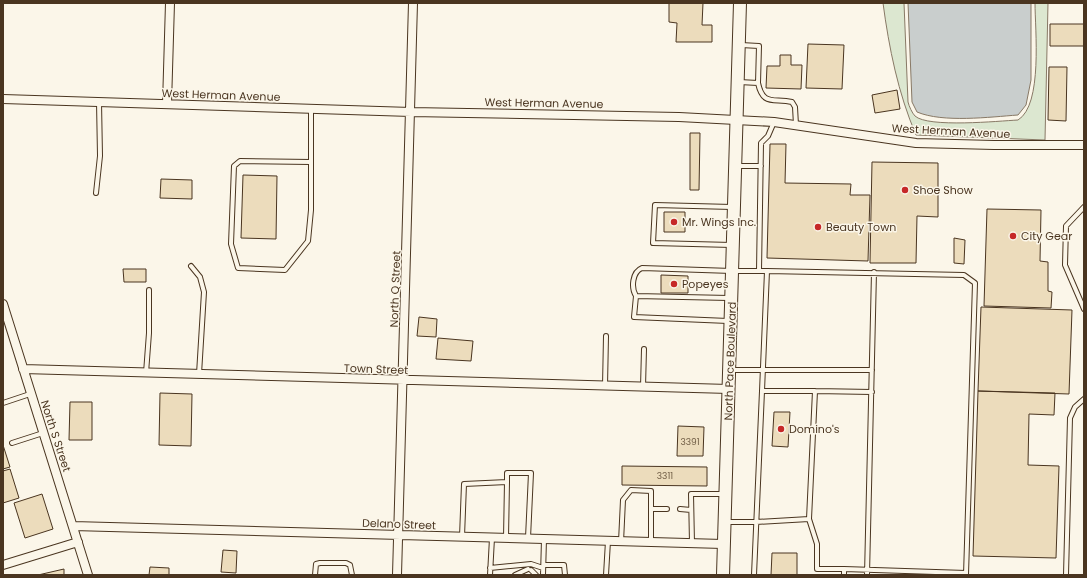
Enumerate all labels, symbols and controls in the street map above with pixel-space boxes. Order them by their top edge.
street label: West Herman Avenue [161,85,281,105]
street label: West Herman Avenue [484,94,604,112]
street label: West Herman Avenue [891,120,1011,142]
place label: Shoe Show [913,182,973,198]
marker: Shoe Show [900,185,910,195]
place label: Mr. Wings Inc. [682,214,756,230]
marker: Mr. Wings Inc. [669,217,679,227]
place label: Beauty Town [826,219,896,235]
marker: Beauty Town [813,222,823,232]
place label: City Gear [1021,228,1072,244]
marker: City Gear [1008,231,1018,241]
street label: North Q Street [386,250,404,328]
place label: Popeyes [682,276,729,292]
marker: Popeyes [669,279,679,289]
street label: North Pace Boulevard [720,301,740,421]
street label: Town Street [344,360,408,378]
street label: North S Street [37,398,75,474]
place label: Domino's [789,421,840,437]
marker: Domino's [776,424,786,434]
house number: 3391 [680,436,700,448]
house number: 3311 [657,470,673,482]
street label: Delano Street [362,515,436,533]

